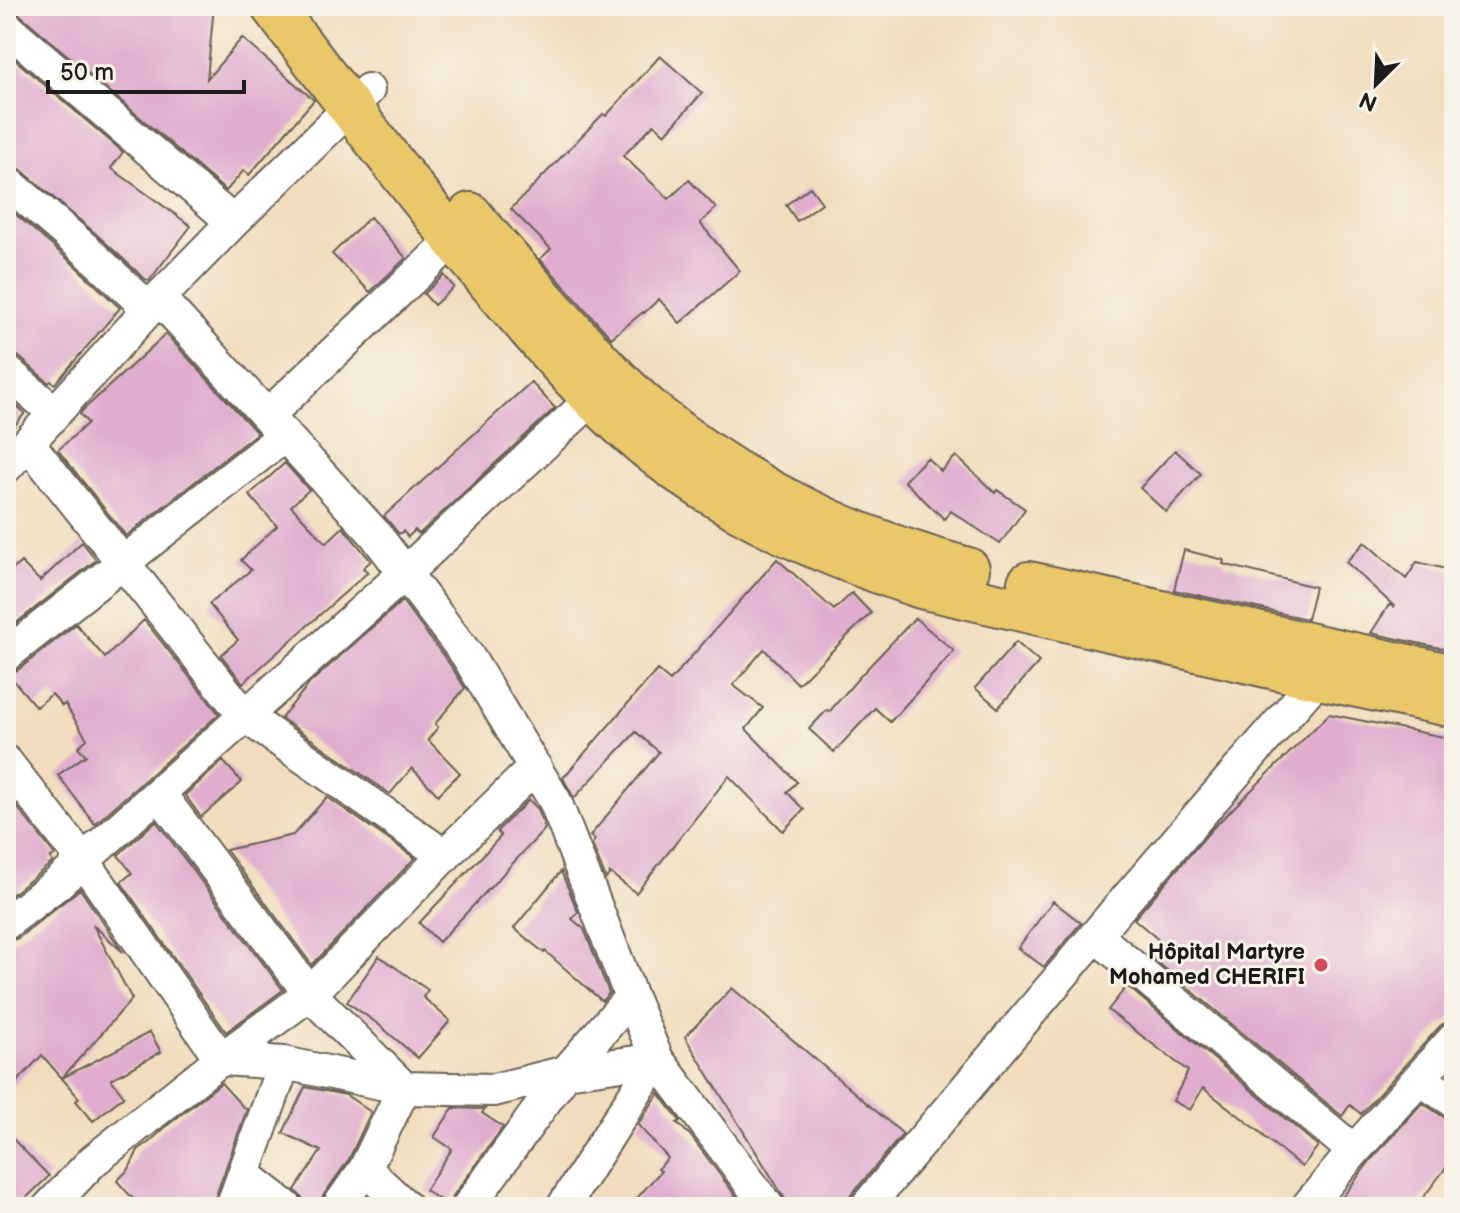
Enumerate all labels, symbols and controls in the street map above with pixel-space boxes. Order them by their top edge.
scale bar [48,44,244,94]
north arrow [1336,44,1416,124]
text: 50 m [60,58,114,87]
text: N [1355,85,1382,117]
place label: Hôpital Martyre Mohamed CHERIFI [1109,939,1305,991]
marker: Hôpital Martyre Mohamed CHERIFI [1312,956,1330,974]

